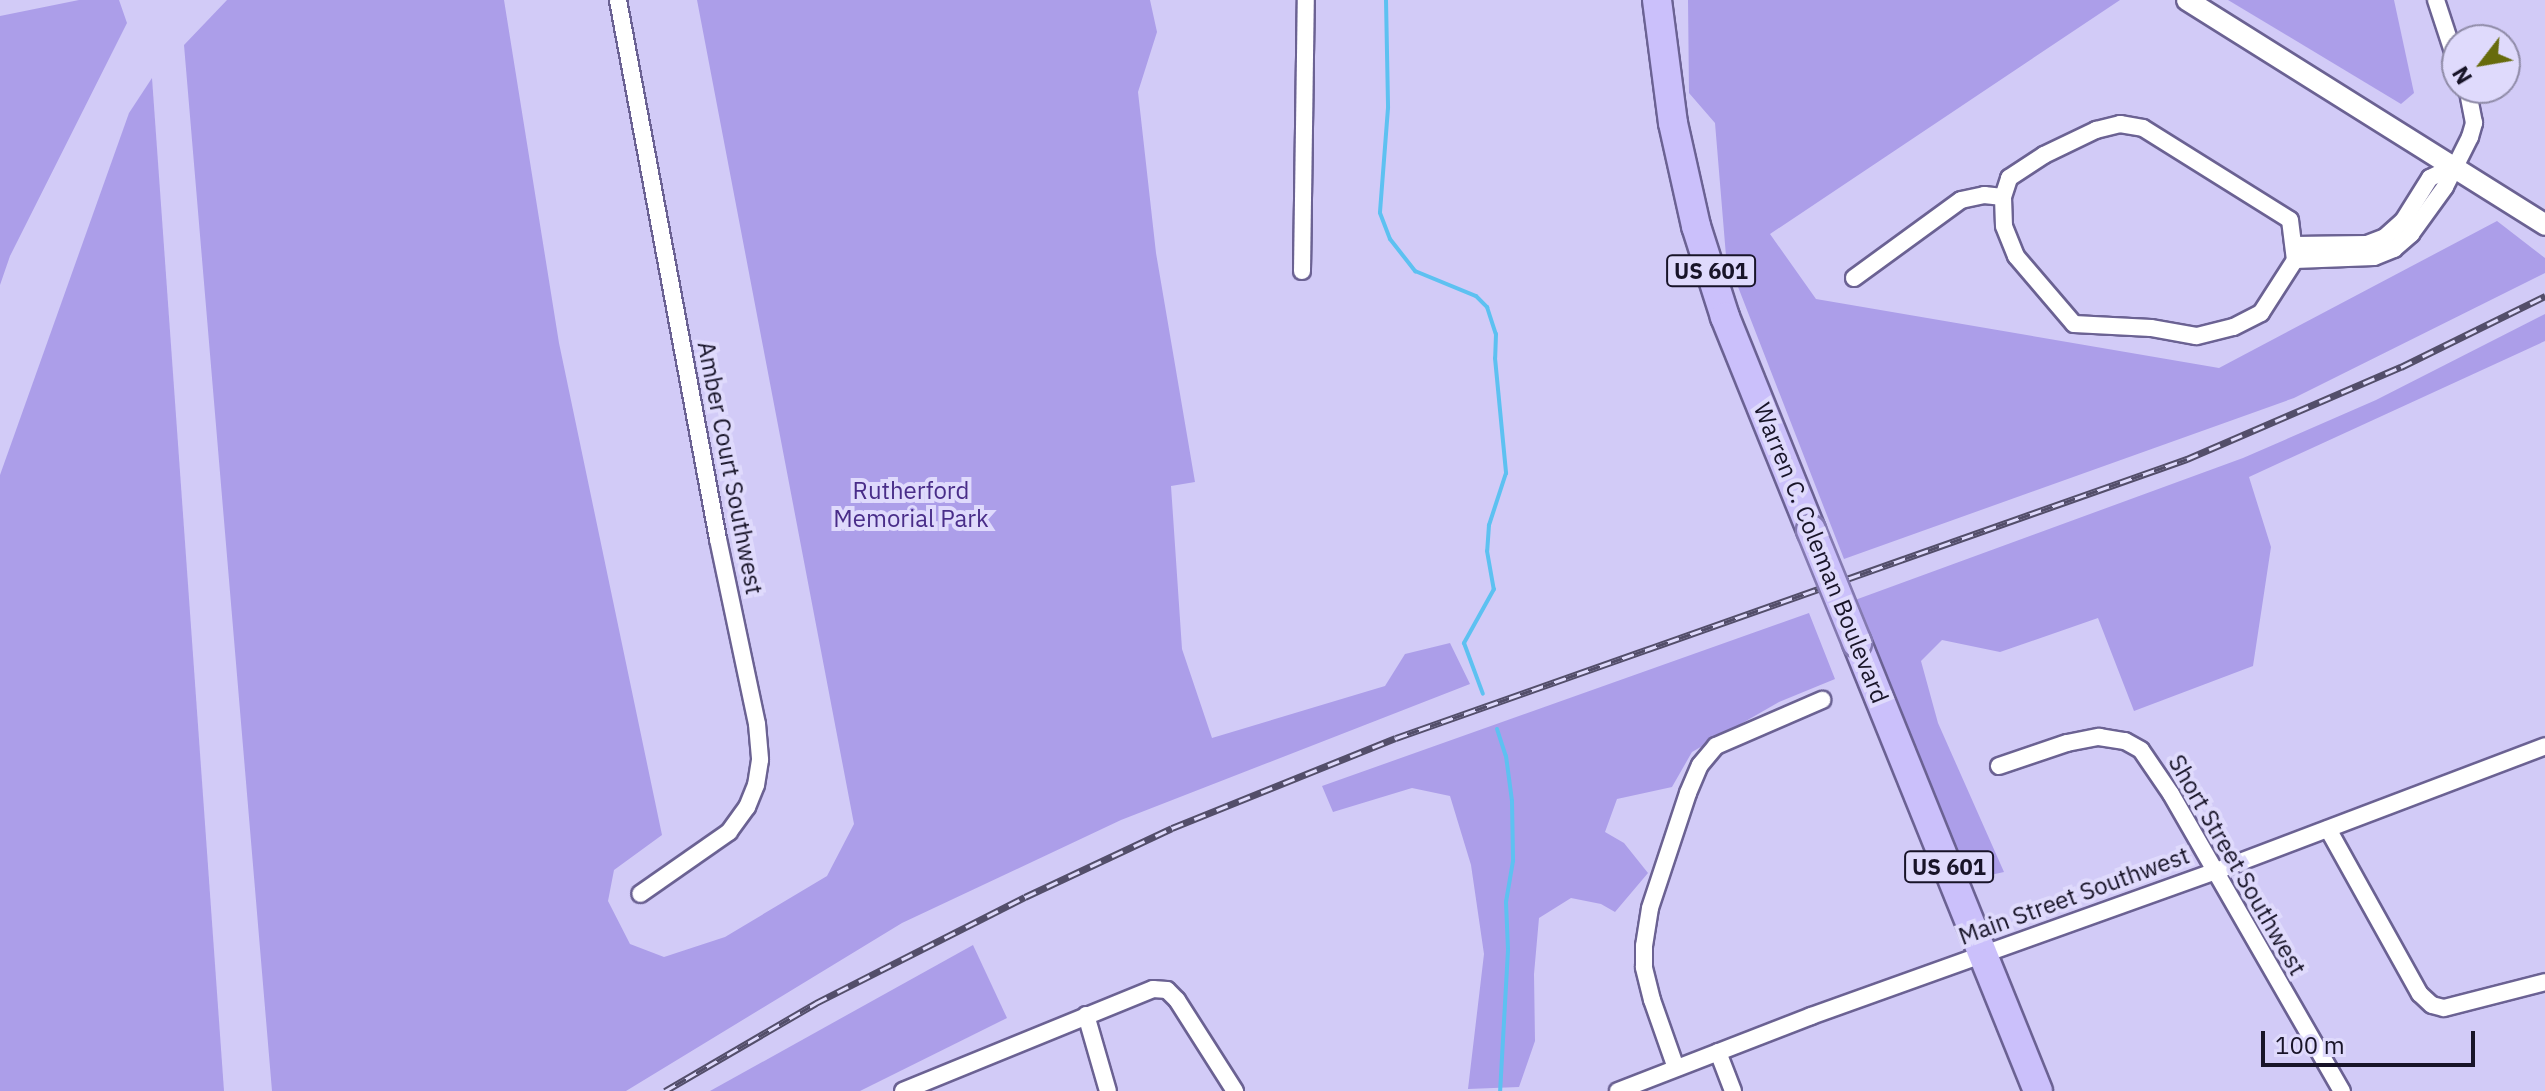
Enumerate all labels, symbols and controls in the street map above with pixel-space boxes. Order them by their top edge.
north arrow [2441,24,2521,104]
text: N [2445,61,2478,90]
road number: US 601 [1665,253,1757,289]
street label: Amber Court Southwest [691,339,769,597]
street label: Warren C. Coleman Boulevard [1747,399,1895,707]
park label: Rutherford Memorial Park [833,477,989,533]
street label: Short Street Southwest [2162,750,2312,980]
street label: Main Street Southwest [1955,841,2193,951]
road number: US 601 [1903,849,1995,885]
scale bar [2265,1015,2479,1065]
text: 100 m [2275,1029,2345,1061]

